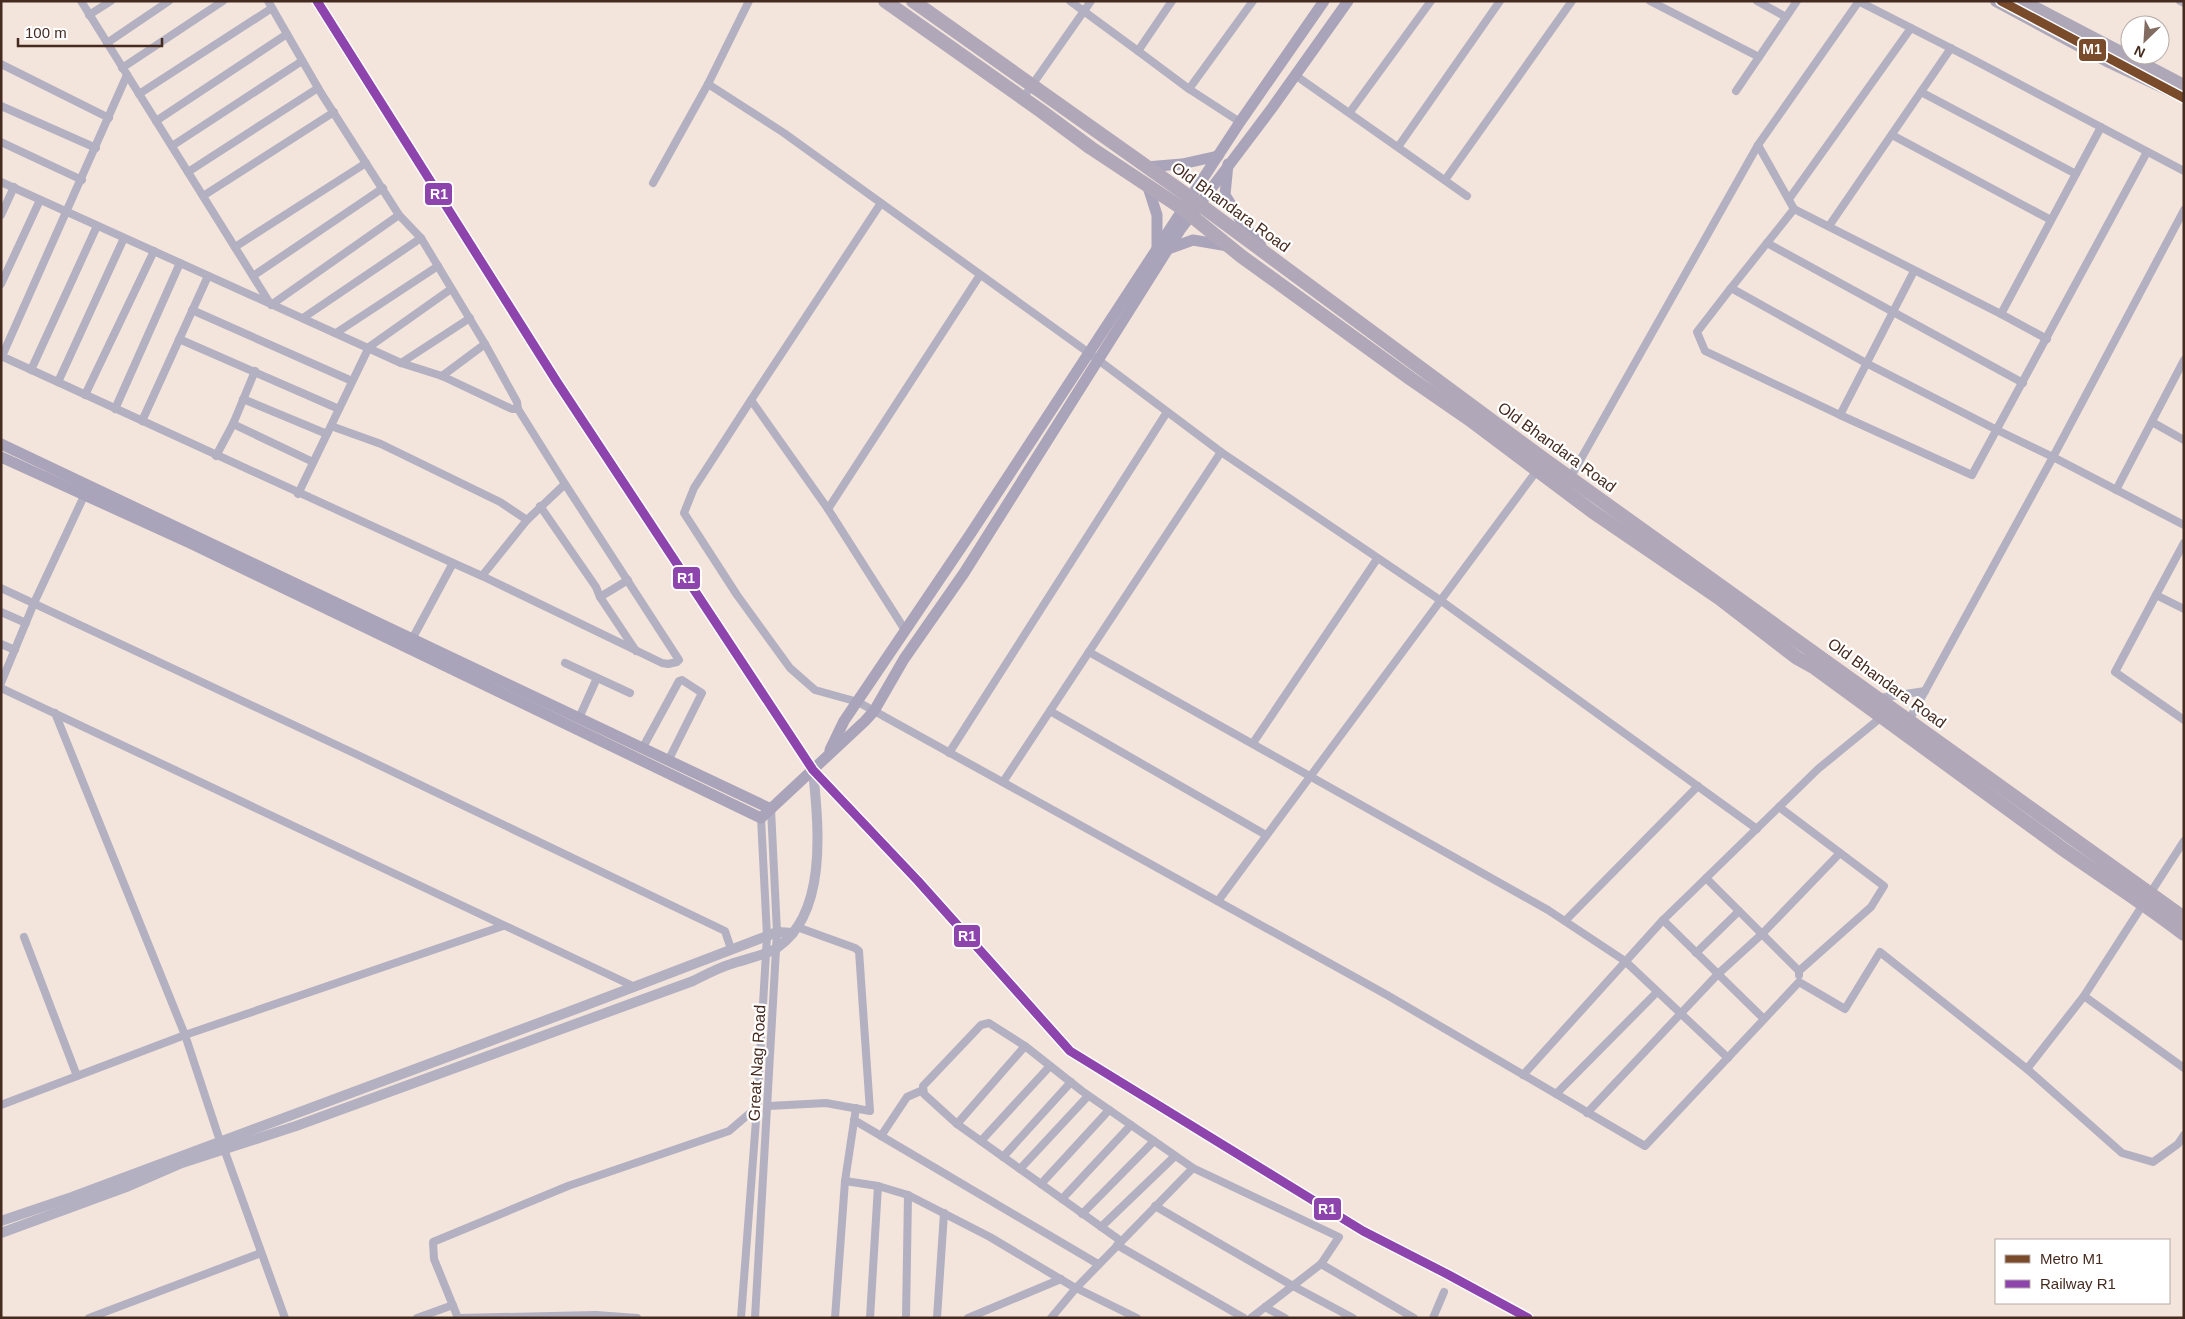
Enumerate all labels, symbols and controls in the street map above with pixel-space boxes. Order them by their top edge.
scale bar [18,15,161,47]
north arrow [2120,15,2170,65]
text: 100 m [25,24,67,41]
line badge: M1 [2078,38,2107,62]
text: M1 [2082,41,2102,57]
text: N [2132,42,2147,61]
street label: Old Bhandara Road [1169,159,1293,255]
line badge: R1 [424,182,453,206]
text: R1 [430,186,448,202]
street label: Old Bhandara Road [1495,399,1619,495]
line badge: R1 [672,566,701,590]
text: R1 [677,570,695,586]
street label: Old Bhandara Road [1825,635,1949,731]
line badge: R1 [953,924,981,948]
text: R1 [958,928,976,944]
street label: Great Nag Road [745,1004,769,1122]
line badge: R1 [1313,1197,1342,1221]
text: R1 [1318,1201,1336,1217]
legend [1995,1239,2170,1304]
text: Metro M1 [2040,1250,2103,1267]
text: Railway R1 [2040,1275,2116,1292]

